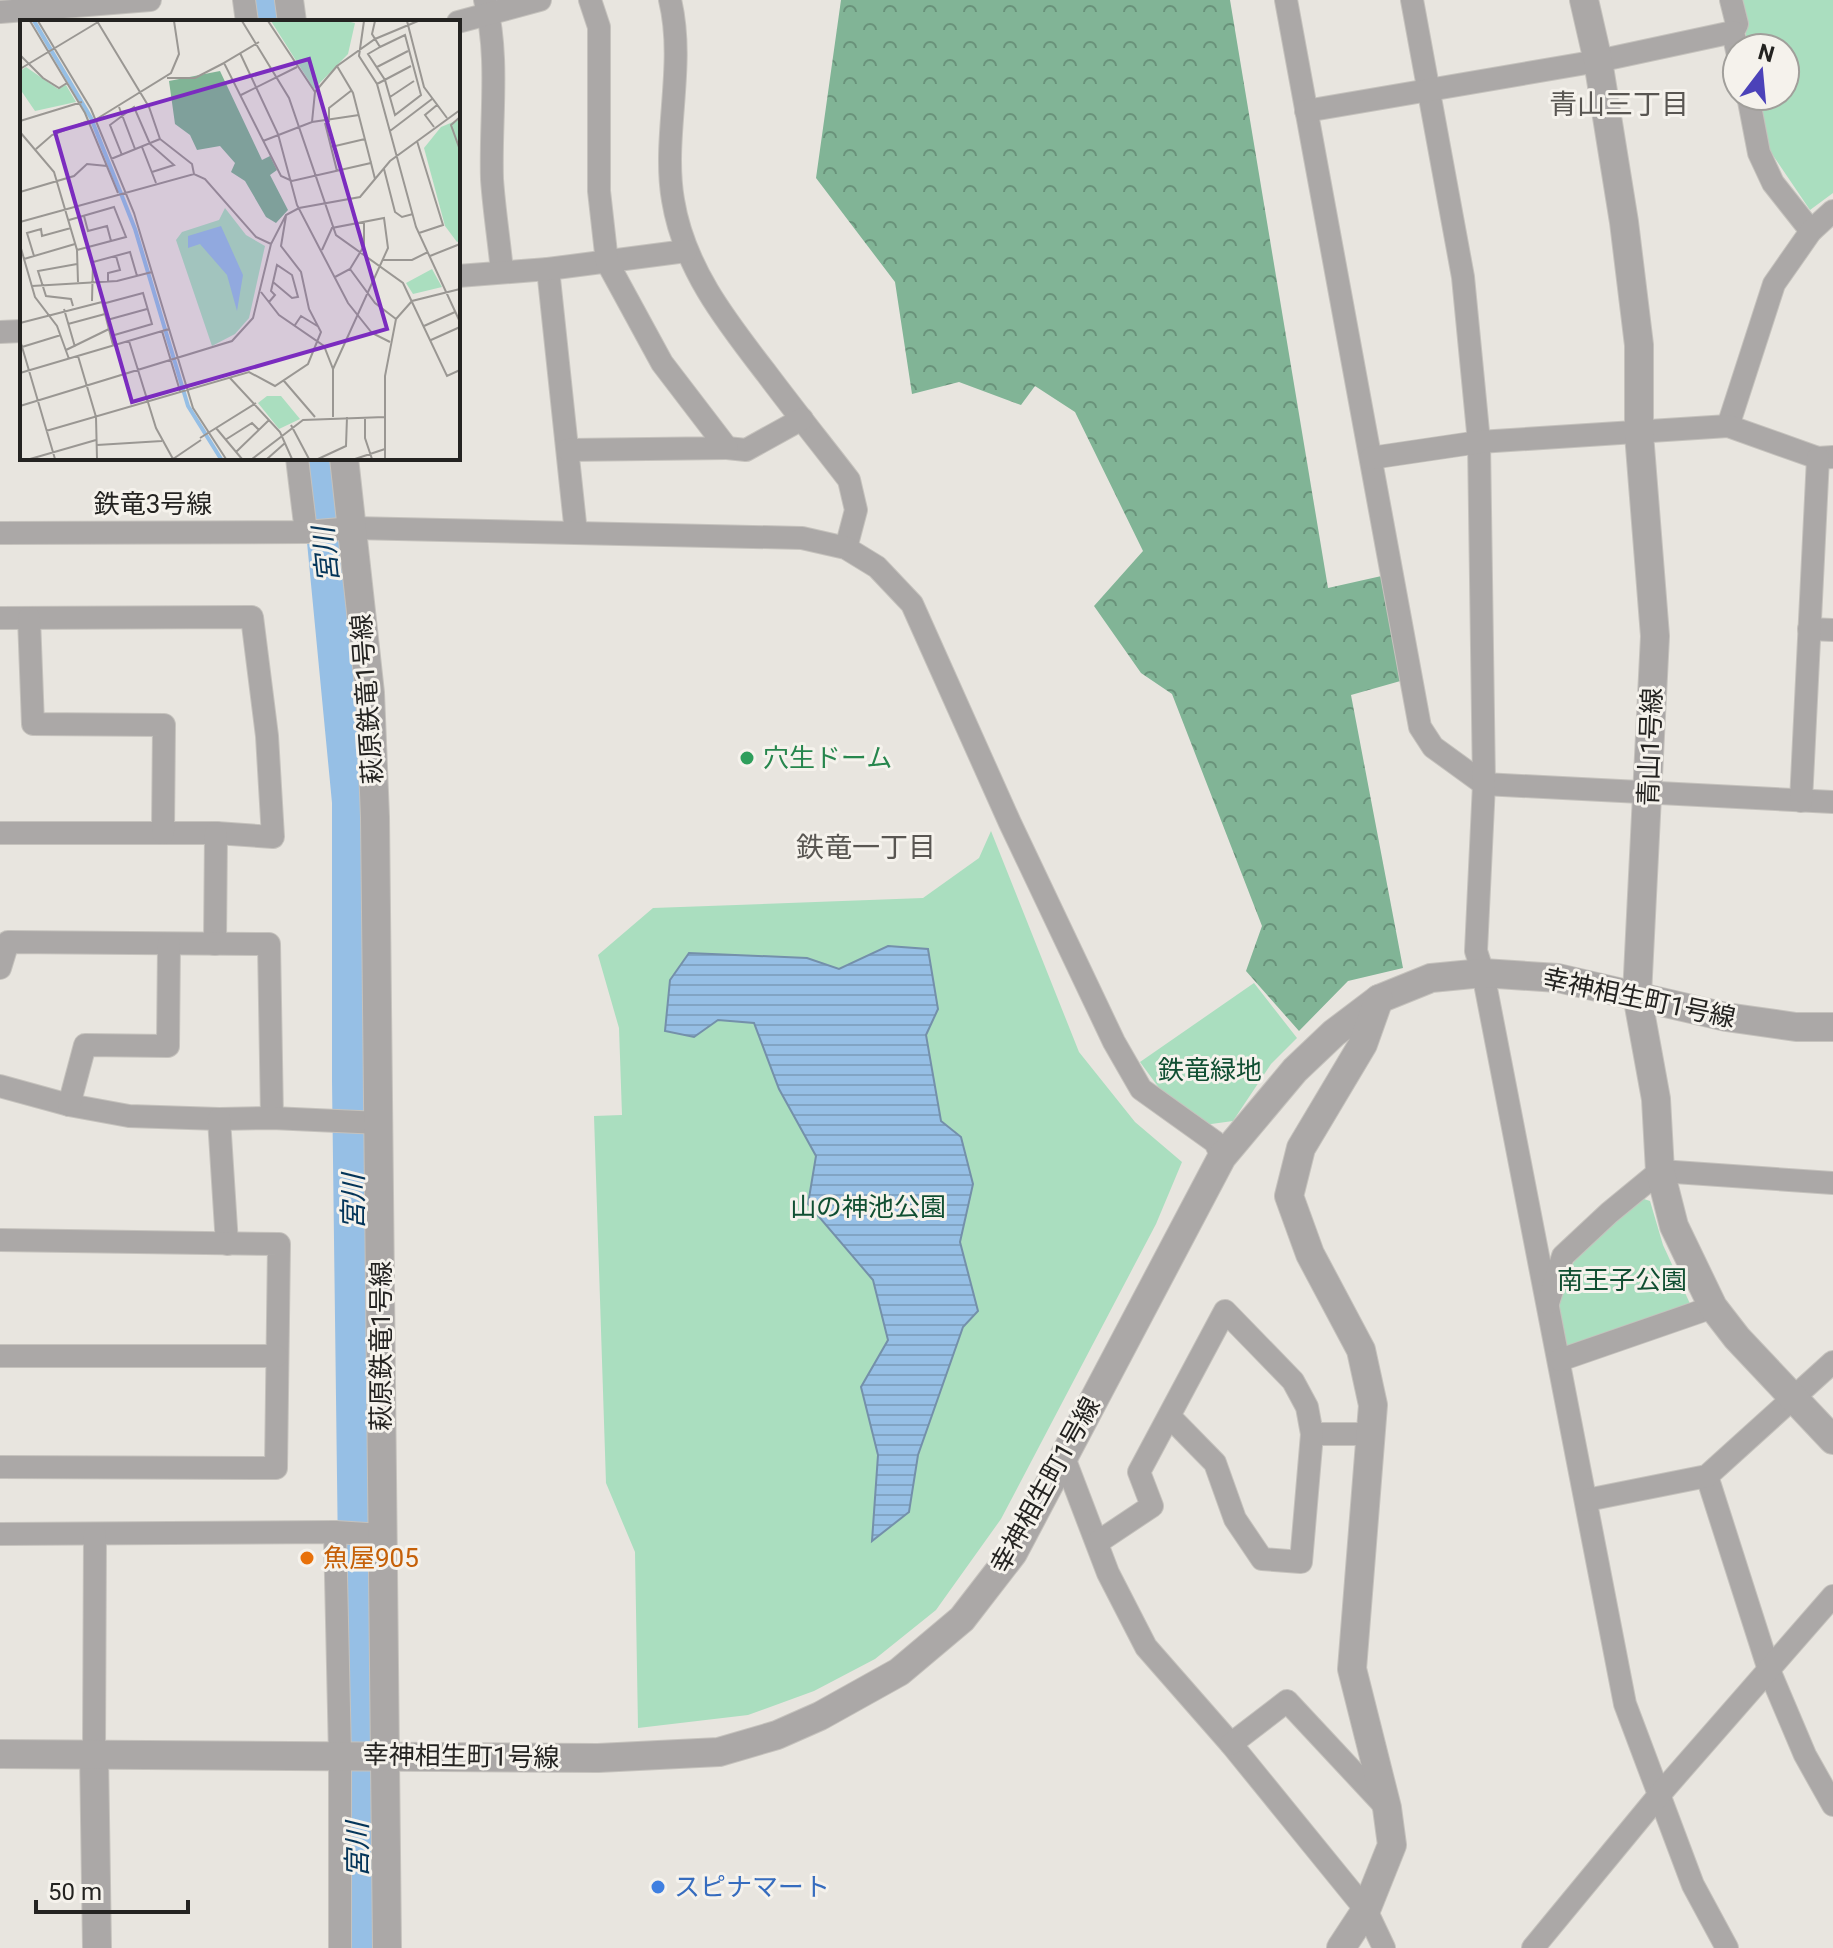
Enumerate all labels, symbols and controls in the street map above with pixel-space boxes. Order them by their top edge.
inset map [20,20,460,460]
north arrow [1721,32,1801,112]
text: N [1755,39,1777,67]
district label: 青山三丁目 [1549,88,1689,121]
street label: 鉄竜3号線 [94,489,212,519]
water label: 宮川 [306,522,345,585]
street label: 萩原鉄竜1号線 [346,613,388,785]
street label: 青山1号線 [1633,687,1667,807]
place label: 穴生ドーム [763,743,892,773]
marker: 穴生ドーム [738,749,756,767]
district label: 鉄竜一丁目 [796,831,936,864]
street label: 幸神相生町1号線 [1540,963,1738,1033]
park label: 鉄竜緑地 [1158,1055,1262,1085]
water label: 宮川 [337,1171,370,1230]
park label: 山の神池公園 [790,1192,946,1222]
street label: 萩原鉄竜1号線 [366,1261,396,1431]
park label: 南王子公園 [1557,1265,1687,1295]
street label: 幸神相生町1号線 [984,1392,1106,1578]
place label: 魚屋905 [323,1543,419,1573]
marker: 魚屋905 [298,1549,316,1567]
street label: 幸神相生町1号線 [362,1739,560,1773]
water label: 宮川 [341,1819,374,1878]
scale bar [36,1864,188,1914]
place label: スピナマート [674,1872,830,1902]
text: 50 m [48,1878,102,1906]
marker: スピナマート [649,1878,667,1896]

